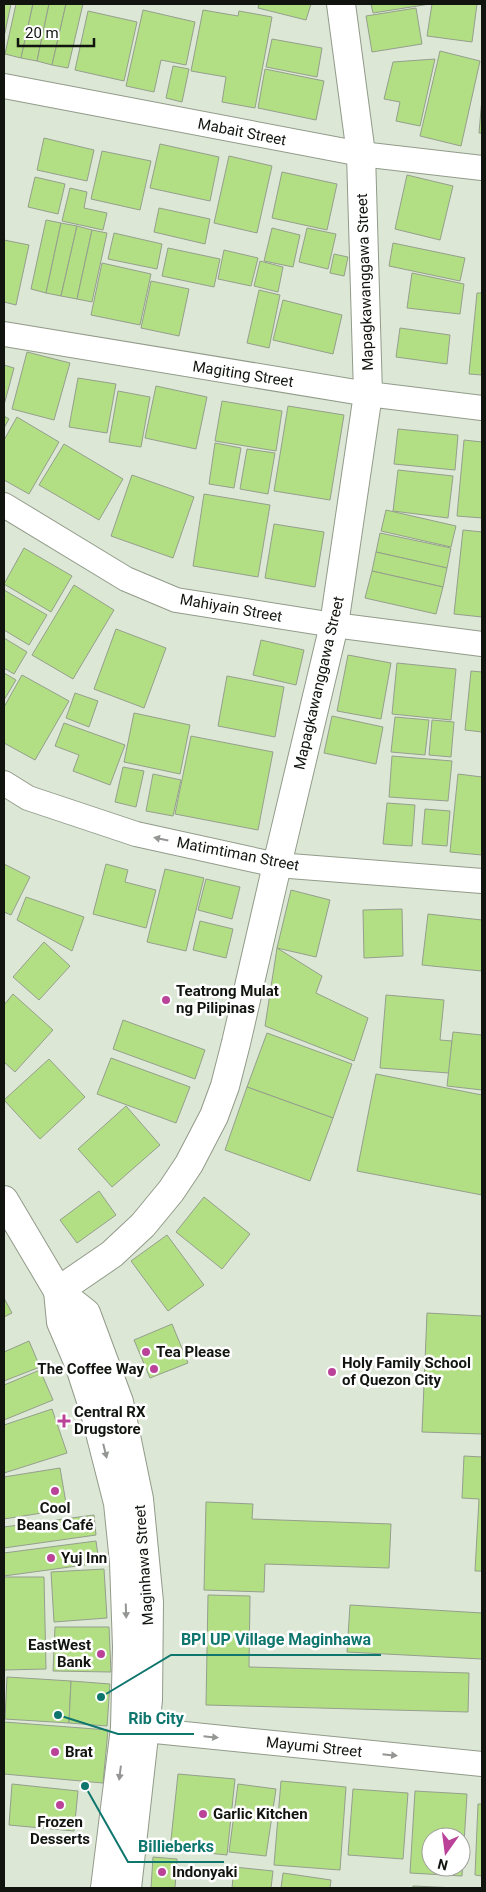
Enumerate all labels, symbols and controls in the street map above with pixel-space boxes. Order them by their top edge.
scale bar [18,15,94,47]
text: 20 m [25,24,59,42]
street label: Mabait Street [196,115,288,149]
street label: Mapagkawanggawa Street [353,193,377,371]
street label: Magiting Street [191,357,295,391]
street label: Mahiyain Street [178,590,284,626]
street label: Mapagkawanggawa Street [290,594,348,771]
street label: Matimtiman Street [175,833,301,875]
one-way arrow [153,835,168,843]
place label: Teatrong Mulat ng Pilipinas [176,982,279,1017]
marker: Teatrong Mulat ng Pilipinas [160,994,172,1006]
place label: Tea Please [156,1343,230,1361]
marker: Tea Please [140,1346,152,1358]
place label: Holy Family School of Quezon City [342,1354,471,1389]
place label: The Coffee Way [37,1360,144,1378]
marker: The Coffee Way [148,1363,160,1375]
marker: Holy Family School of Quezon City [326,1366,338,1378]
place label: Central RX Drugstore [74,1403,146,1438]
marker: Central RX Drugstore [58,1415,70,1427]
one-way arrow [101,1443,109,1458]
marker: Cool Beans Café [49,1485,61,1497]
place label: Cool Beans Café [17,1499,93,1534]
street label: Maginhawa Street [131,1504,157,1626]
place label: Yuj Inn [61,1549,107,1567]
marker: Yuj Inn [45,1552,57,1564]
one-way arrow [122,1604,130,1620]
callout: BPI UP Village Maginhawa [171,1624,381,1655]
text: BPI UP Village Maginhawa [181,1630,372,1649]
place label: EastWest Bank [28,1636,92,1671]
marker: EastWest Bank [95,1648,107,1660]
callout: Rib City [118,1703,194,1734]
text: Rib City [128,1709,185,1728]
one-way arrow [204,1733,220,1741]
street label: Mayumi Street [265,1733,363,1761]
place label: Brat [65,1743,93,1761]
marker: Brat [49,1746,61,1758]
one-way arrow [383,1751,399,1759]
one-way arrow [116,1766,124,1782]
marker: Frozen Desserts [54,1799,66,1811]
place label: Garlic Kitchen [213,1805,308,1823]
marker: Garlic Kitchen [197,1808,209,1820]
place label: Frozen Desserts [30,1813,90,1848]
north arrow [421,1827,471,1877]
callout: Billieberks [128,1831,224,1862]
text: Billieberks [138,1837,214,1856]
text: N [436,1856,450,1874]
place label: Indonyaki [172,1863,238,1881]
marker: Indonyaki [156,1866,168,1878]

